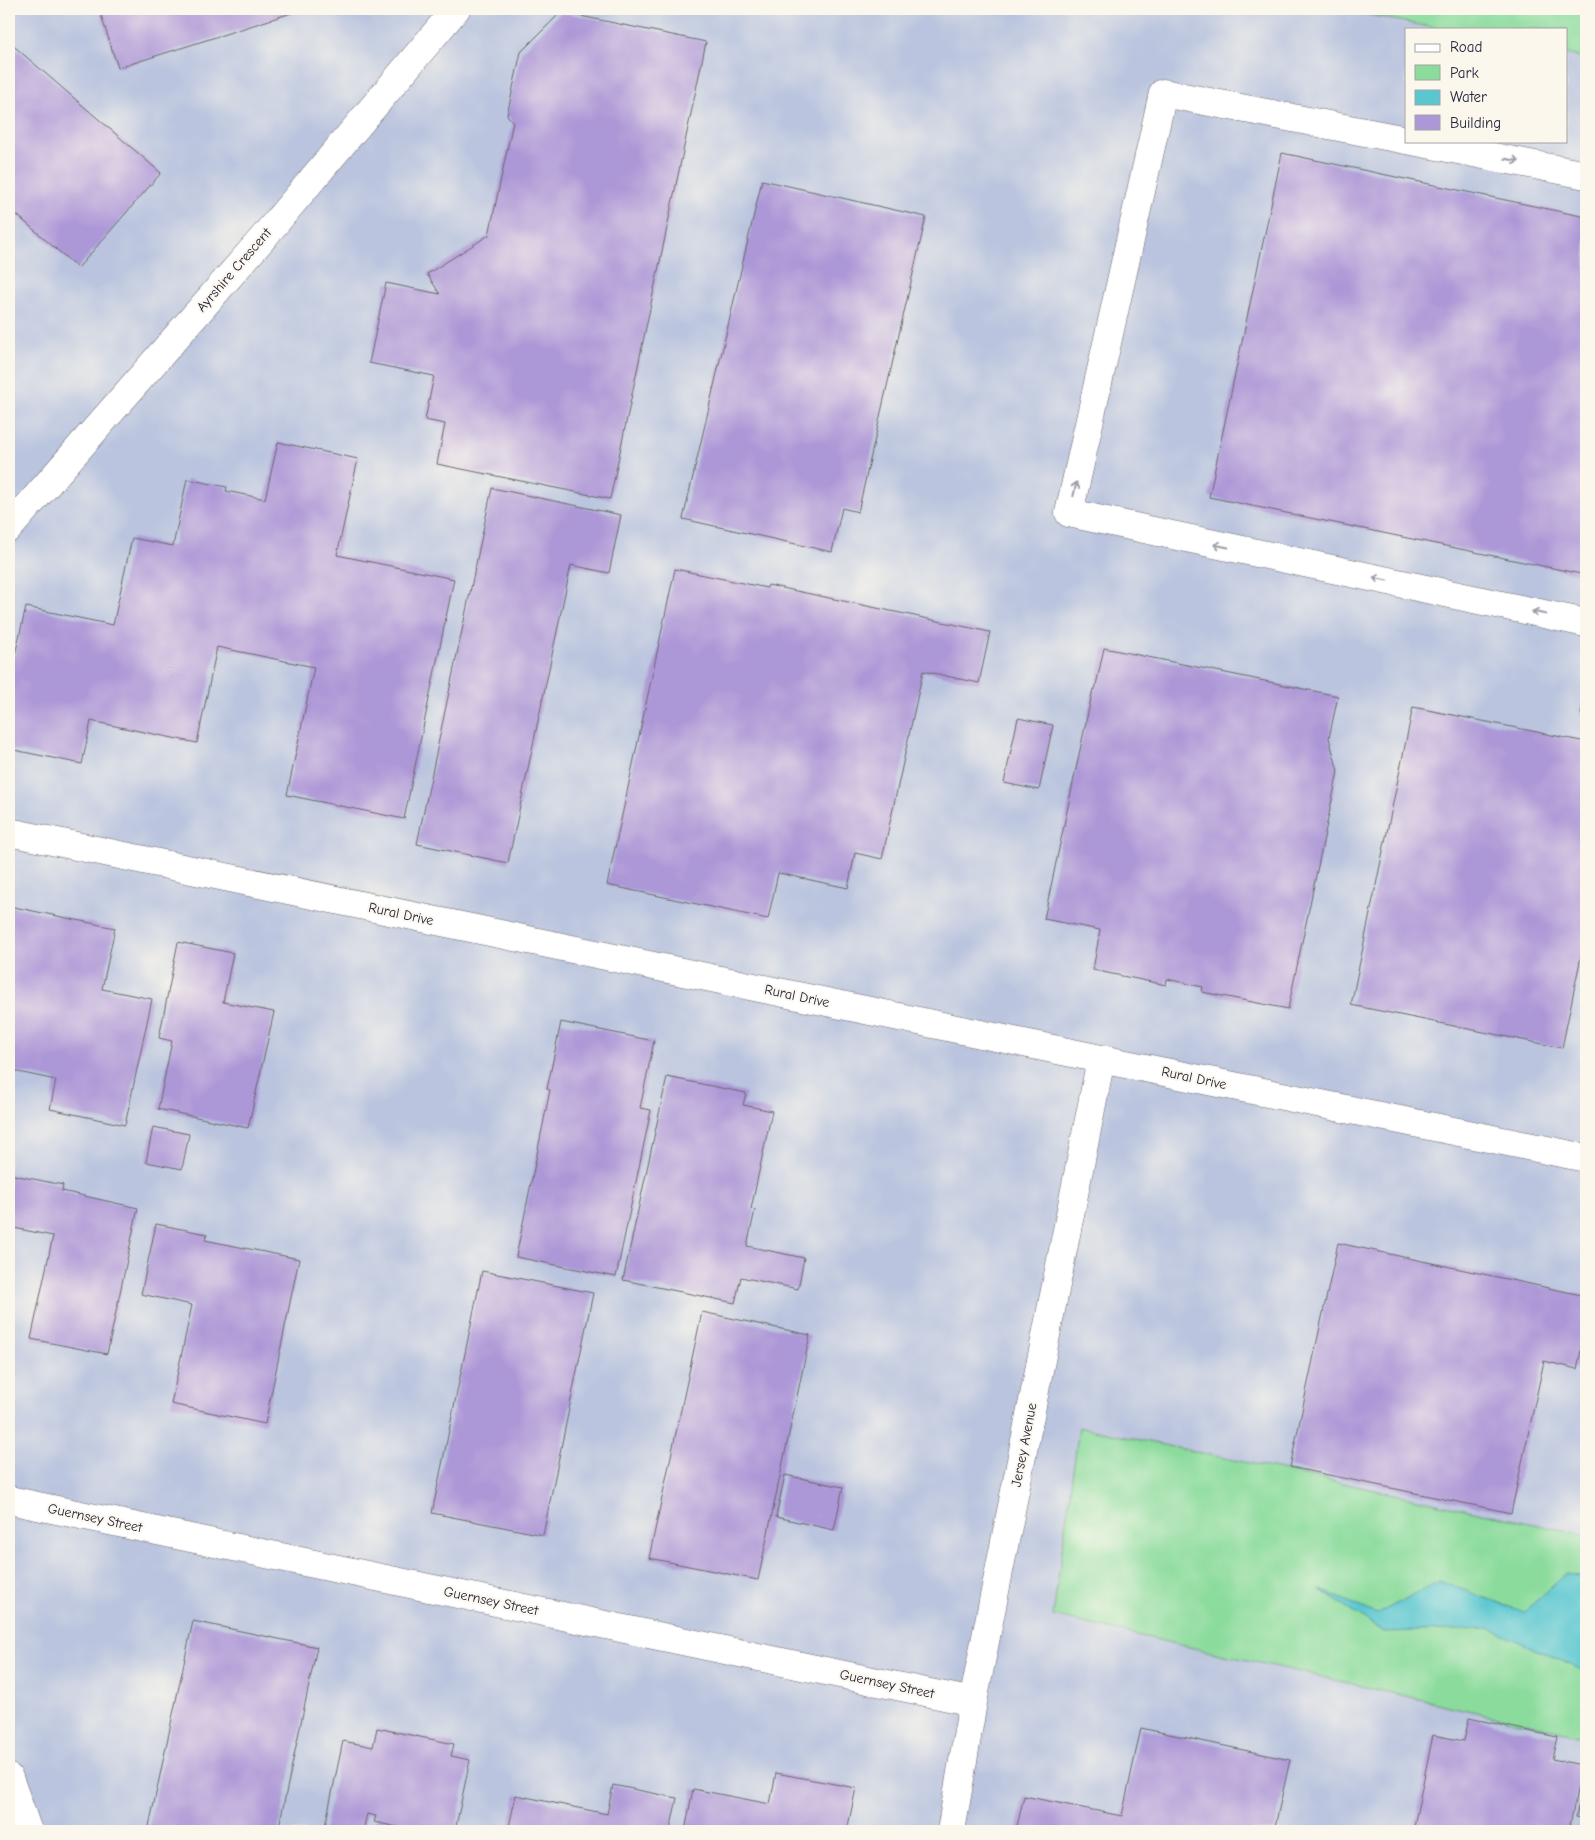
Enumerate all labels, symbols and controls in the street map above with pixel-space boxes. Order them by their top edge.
legend [1405,28,1568,142]
text: Road [1450,38,1482,56]
text: Park [1450,64,1479,82]
text: Water [1450,88,1487,106]
text: Building [1450,114,1501,132]
one-way arrow [1503,156,1519,166]
street label: Ayrshire Crescent [193,224,276,315]
one-way arrow [1071,481,1080,497]
one-way arrow [1213,540,1229,550]
one-way arrow [1372,574,1388,583]
one-way arrow [1531,608,1547,617]
street label: Rural Drive [367,899,435,929]
street label: Rural Drive [763,981,831,1011]
street label: Rural Drive [1160,1063,1228,1093]
street label: Jersey Avenue [1008,1401,1040,1489]
street label: Guernsey Street [46,1500,145,1537]
street label: Guernsey Street [442,1583,541,1620]
street label: Guernsey Street [838,1666,937,1703]

